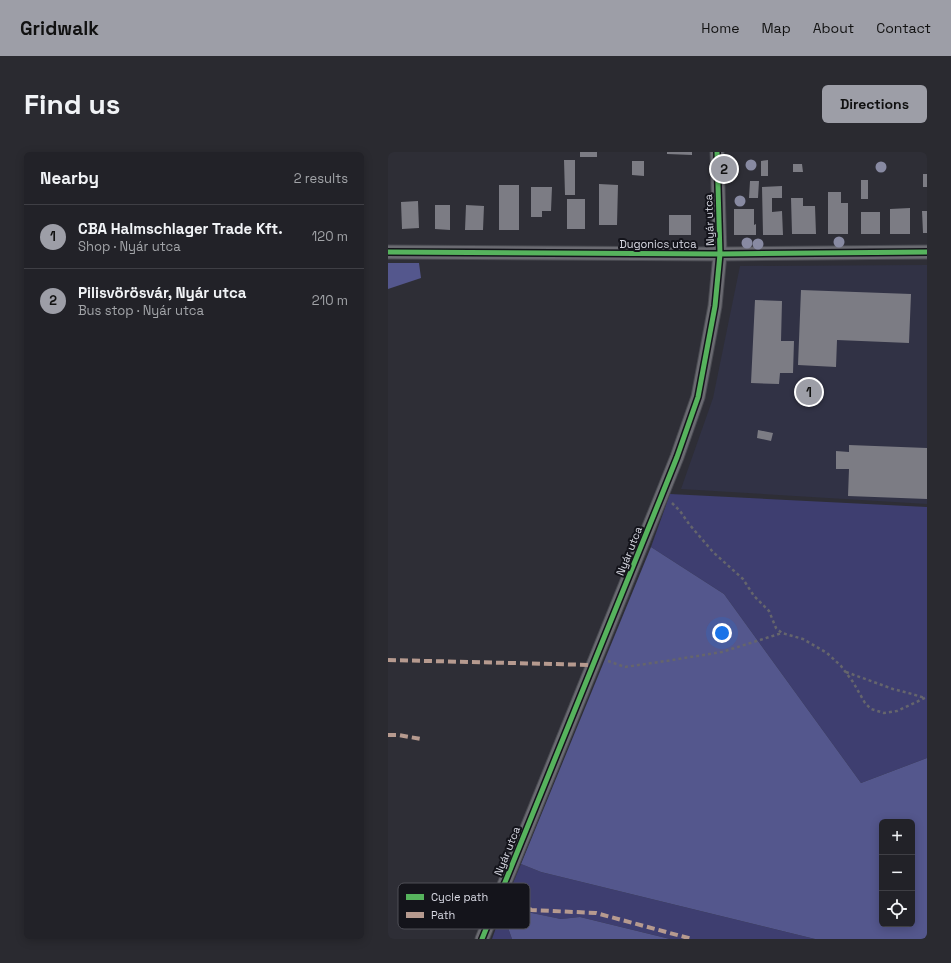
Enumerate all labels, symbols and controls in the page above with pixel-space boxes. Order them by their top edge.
text: Gridwalk [20,16,99,41]
text: Home [701,19,739,37]
text: Map [761,19,791,37]
text: About [813,19,854,37]
text: Contact [876,19,931,37]
button: Directions [822,85,927,123]
text: Find us [24,86,121,122]
pin: 2 [711,154,737,184]
text: Nearby [40,167,99,189]
text: 2 results [294,170,348,187]
street label: Nyár utca [701,193,717,246]
text: CBA Halmschlager Trade Kft. [78,219,283,238]
text: 1 [50,228,56,245]
text: 120 m [312,228,348,245]
street label: Dugonics utca [619,237,697,251]
text: Shop · Nyár utca [78,238,181,255]
text: Pilisvörösvár, Nyár utca [78,283,246,302]
text: 2 [49,292,57,309]
text: 210 m [312,292,348,309]
text: Bus stop · Nyár utca [78,302,204,319]
pin: 1 [796,377,822,407]
street label: Nyár utca [613,524,645,578]
your location [712,623,732,643]
map controls [879,819,915,927]
button: + [879,819,915,855]
street label: Nyár utca [491,824,523,878]
button: − [879,855,915,891]
legend [398,883,530,929]
text: Cycle path [431,890,488,904]
button: locate [879,891,915,927]
text: Path [431,908,455,922]

